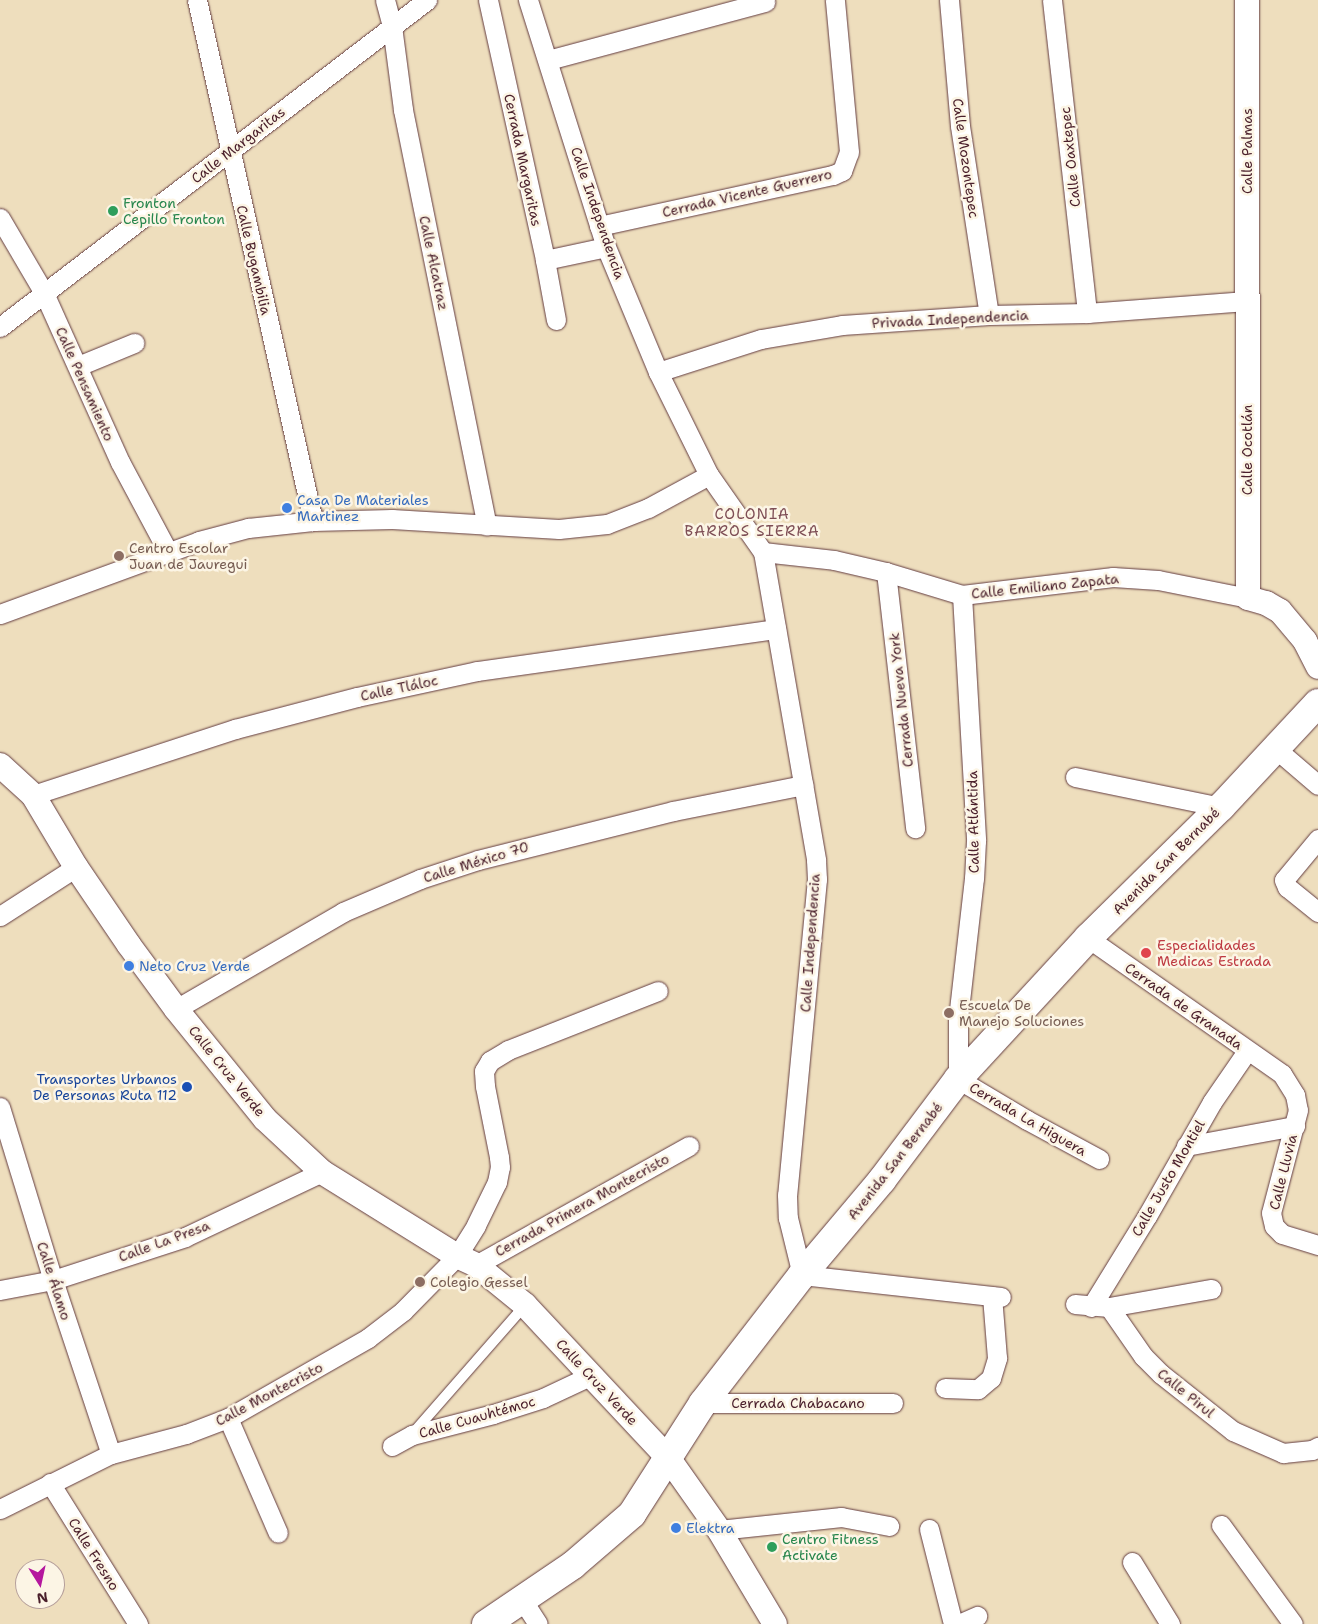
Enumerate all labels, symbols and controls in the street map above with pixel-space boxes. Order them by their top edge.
street label: Cerrada Margaritas [501,92,545,228]
street label: Calle Mozontepec [949,97,983,219]
street label: Calle Margaritas [188,103,288,187]
street label: Calle Oaxtepec [1056,106,1084,208]
street label: Calle Palmas [1239,108,1255,194]
street label: Calle Independencia [567,145,629,281]
street label: Cerrada Vicente Guerrero [660,165,834,221]
place label: Fronton Cepillo Fronton [123,195,225,228]
street label: Calle Bugambilia [233,203,275,317]
marker: Fronton Cepillo Fronton [107,205,119,217]
street label: Calle Alcatraz [416,214,452,312]
street label: Privada Independencia [871,307,1029,331]
street label: Calle Pensamiento [52,324,118,444]
street label: Calle Ocotlán [1239,405,1255,495]
place label: Casa De Materiales Martinez [297,492,429,524]
marker: Casa De Materiales Martinez [281,502,293,514]
district label: COLONIA BARROS SIERRA [683,505,821,540]
place label: Centro Escolar Juan de Jauregui [129,540,248,572]
marker: Centro Escolar Juan de Jauregui [113,550,125,562]
street label: Calle Emiliano Zapata [970,570,1120,602]
street label: Cerrada Nueva York [886,632,916,768]
street label: Calle Tláloc [359,672,439,704]
street label: Calle Atlántida [964,771,982,873]
street label: Avenida San Bernabé [1109,804,1223,918]
street label: Calle México 70 [421,838,531,886]
street label: Calle Independencia [797,873,823,1013]
place label: Especialidades Medicas Estrada [1157,937,1271,970]
marker: Especialidades Medicas Estrada [1139,946,1153,960]
place label: Neto Cruz Verde [139,958,250,974]
street label: Cerrada de Granada [1122,959,1246,1053]
marker: Neto Cruz Verde [123,960,135,972]
place label: Escuela De Manejo Soluciones [959,997,1084,1030]
marker: Escuela De Manejo Soluciones [943,1007,955,1019]
street label: Calle Cruz Verde [185,1022,269,1120]
place label: Transportes Urbanos De Personas Ruta 112 [33,1071,177,1104]
street label: Cerrada La Higuera [967,1079,1089,1159]
marker: Transportes Urbanos De Personas Ruta 112 [181,1081,193,1093]
street label: Avenida San Bernabé [844,1099,946,1223]
street label: Calle Justo Montiel [1128,1117,1208,1239]
street label: Calle Lluvia [1266,1132,1300,1212]
street label: Cerrada Primera Montecristo [492,1150,672,1260]
street label: Calle La Presa [116,1217,212,1265]
street label: Calle Álamo [33,1240,75,1322]
place label: Colegio Gessel [430,1274,528,1290]
marker: Colegio Gessel [414,1276,426,1288]
street label: Calle Cruz Verde [553,1335,641,1429]
street label: Calle Montecristo [212,1359,326,1429]
street label: Calle Pirul [1154,1365,1218,1421]
street label: Calle Cuauhtémoc [417,1392,537,1442]
street label: Cerrada Chabacano [731,1395,865,1411]
street label: Calle Fresno [65,1515,123,1593]
place label: Elektra [686,1520,734,1536]
marker: Elektra [670,1522,682,1534]
place label: Centro Fitness Activate [782,1531,879,1564]
marker: Centro Fitness Activate [766,1541,778,1553]
north arrow [15,1559,65,1609]
text: N [35,1588,49,1608]

